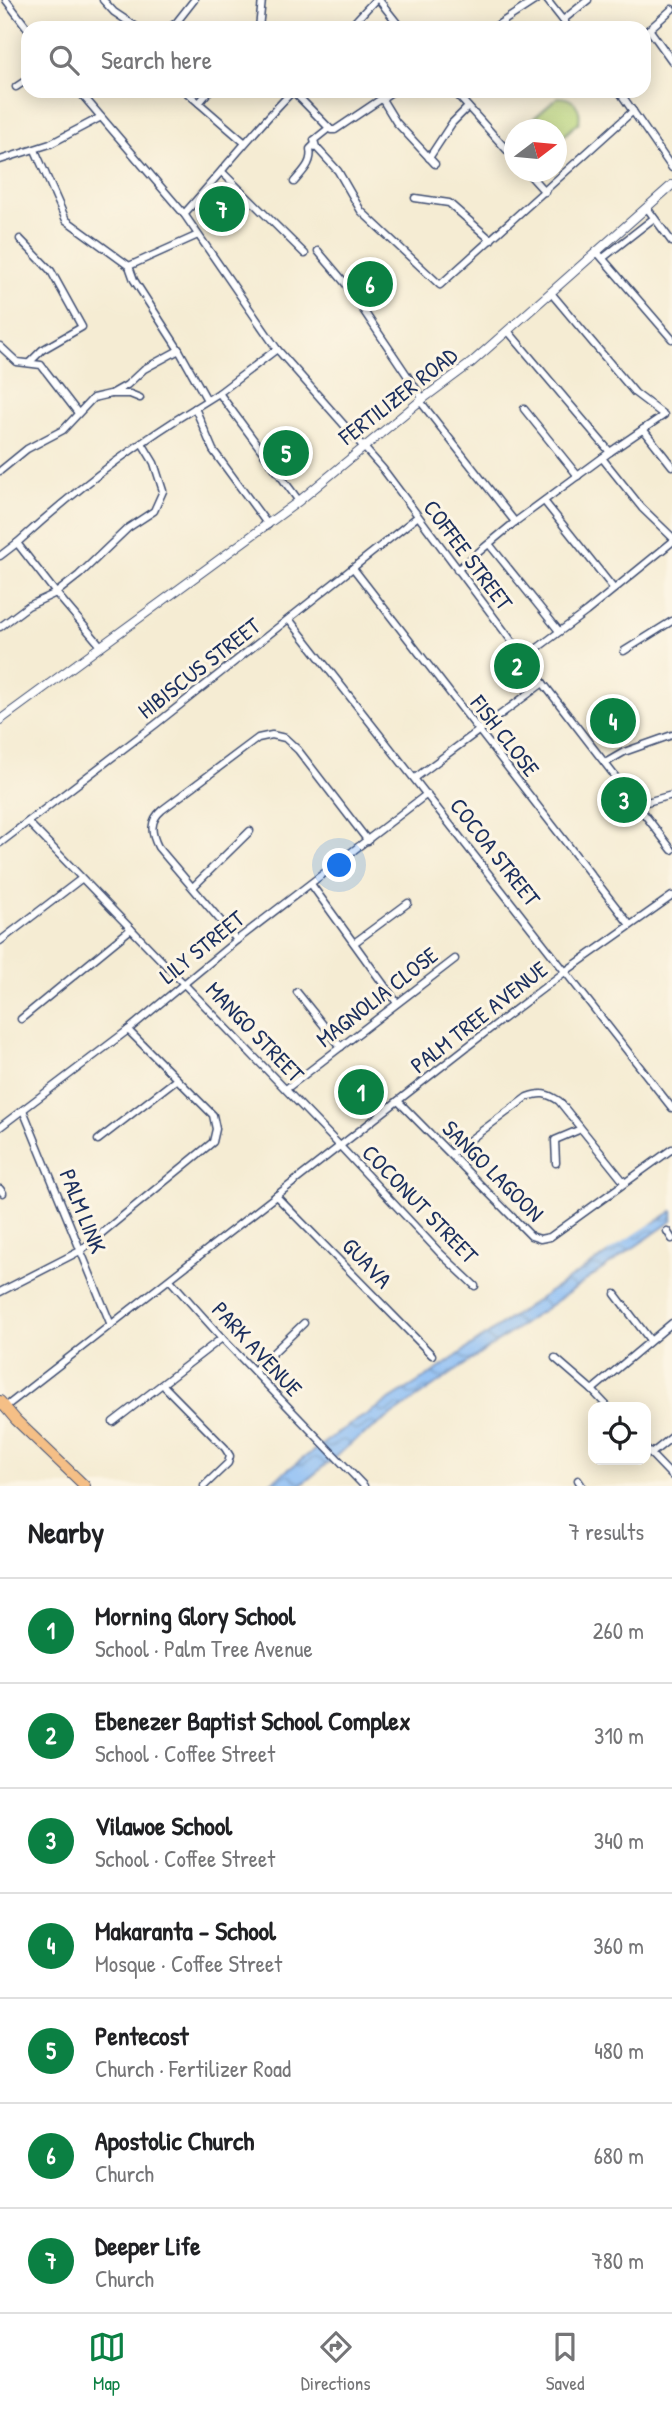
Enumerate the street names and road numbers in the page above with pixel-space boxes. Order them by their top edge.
street label: FERTILIZER ROAD [331,340,463,452]
street label: COFFEE STREET [417,493,520,617]
street label: HIBISCUS STREET [131,610,267,725]
street label: FISH CLOSE [463,688,547,783]
street label: COCOA STREET [443,791,548,913]
street label: LILY STREET [153,903,251,990]
street label: MAGNOLIA CLOSE [310,939,444,1054]
street label: PALM TREE AVENUE [404,953,554,1080]
street label: MANGO STREET [199,974,312,1089]
street label: SANGO LAGOON [436,1113,551,1228]
street label: COCONUT STREET [356,1137,485,1270]
street label: PALM LINK [53,1164,114,1257]
street label: GUAVA [336,1231,399,1295]
street label: PARK AVENUE [205,1294,309,1403]

